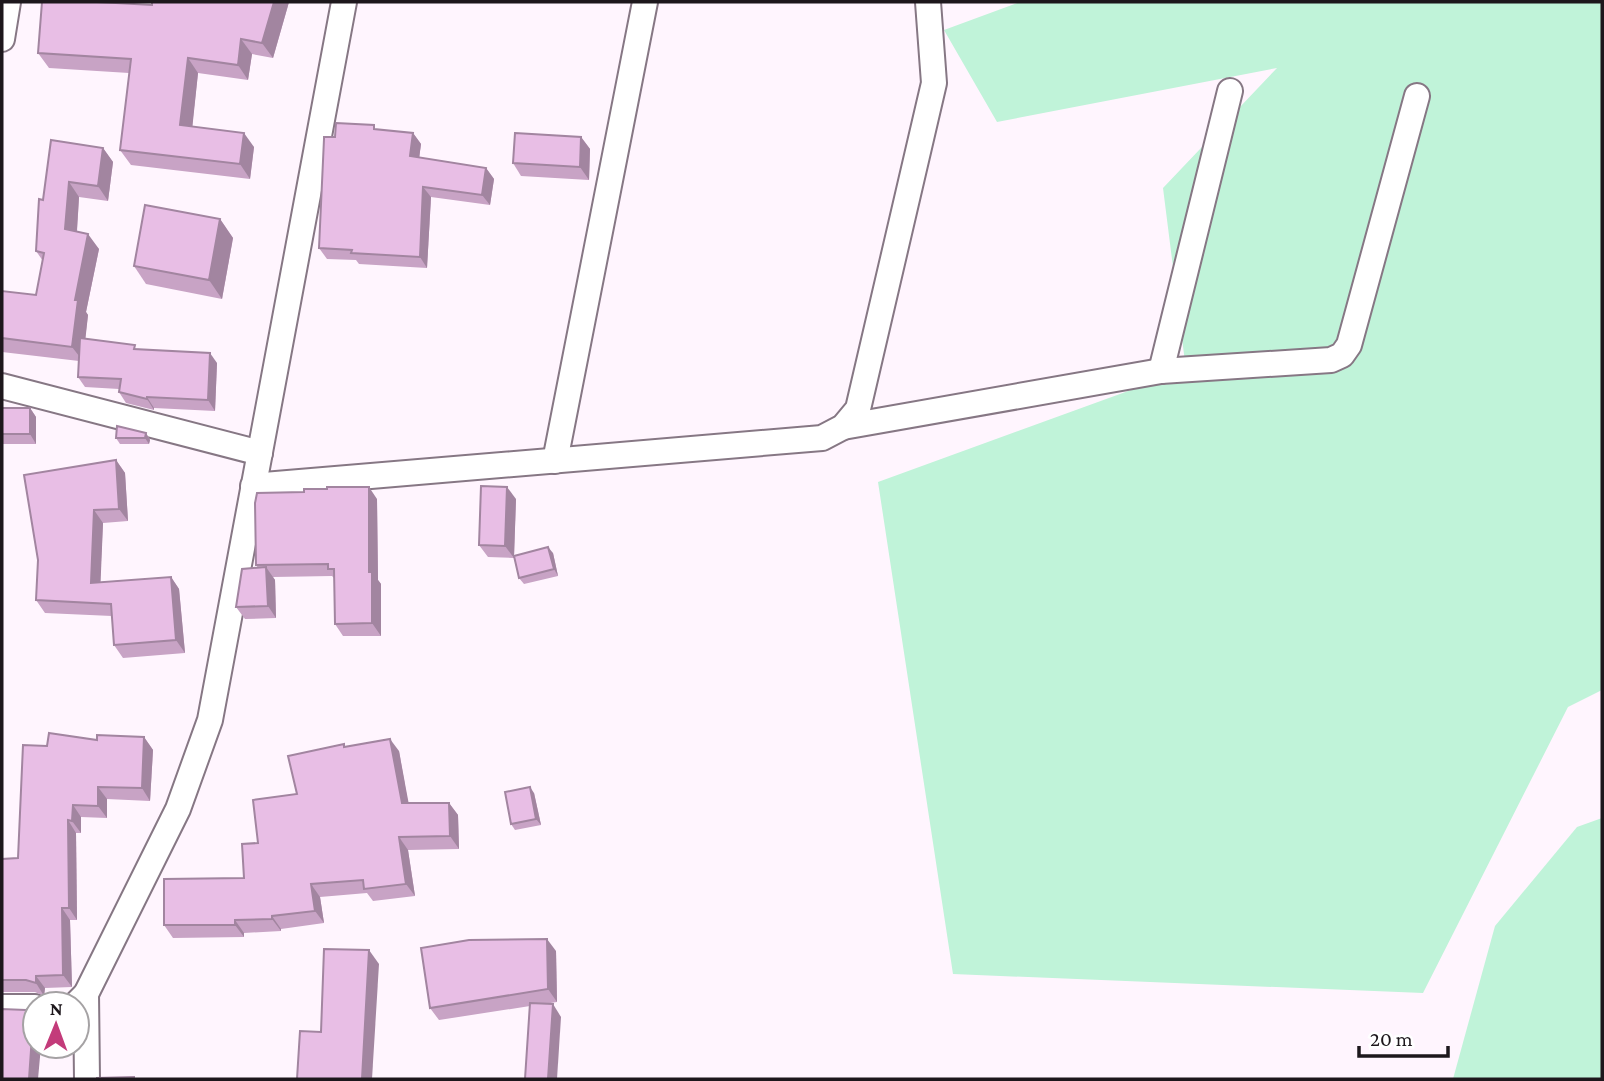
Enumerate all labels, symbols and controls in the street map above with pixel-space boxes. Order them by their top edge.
north arrow [21,990,91,1060]
text: N [50,998,63,1019]
scale bar [1359,1014,1448,1058]
text: 20 m [1370,1027,1413,1051]

